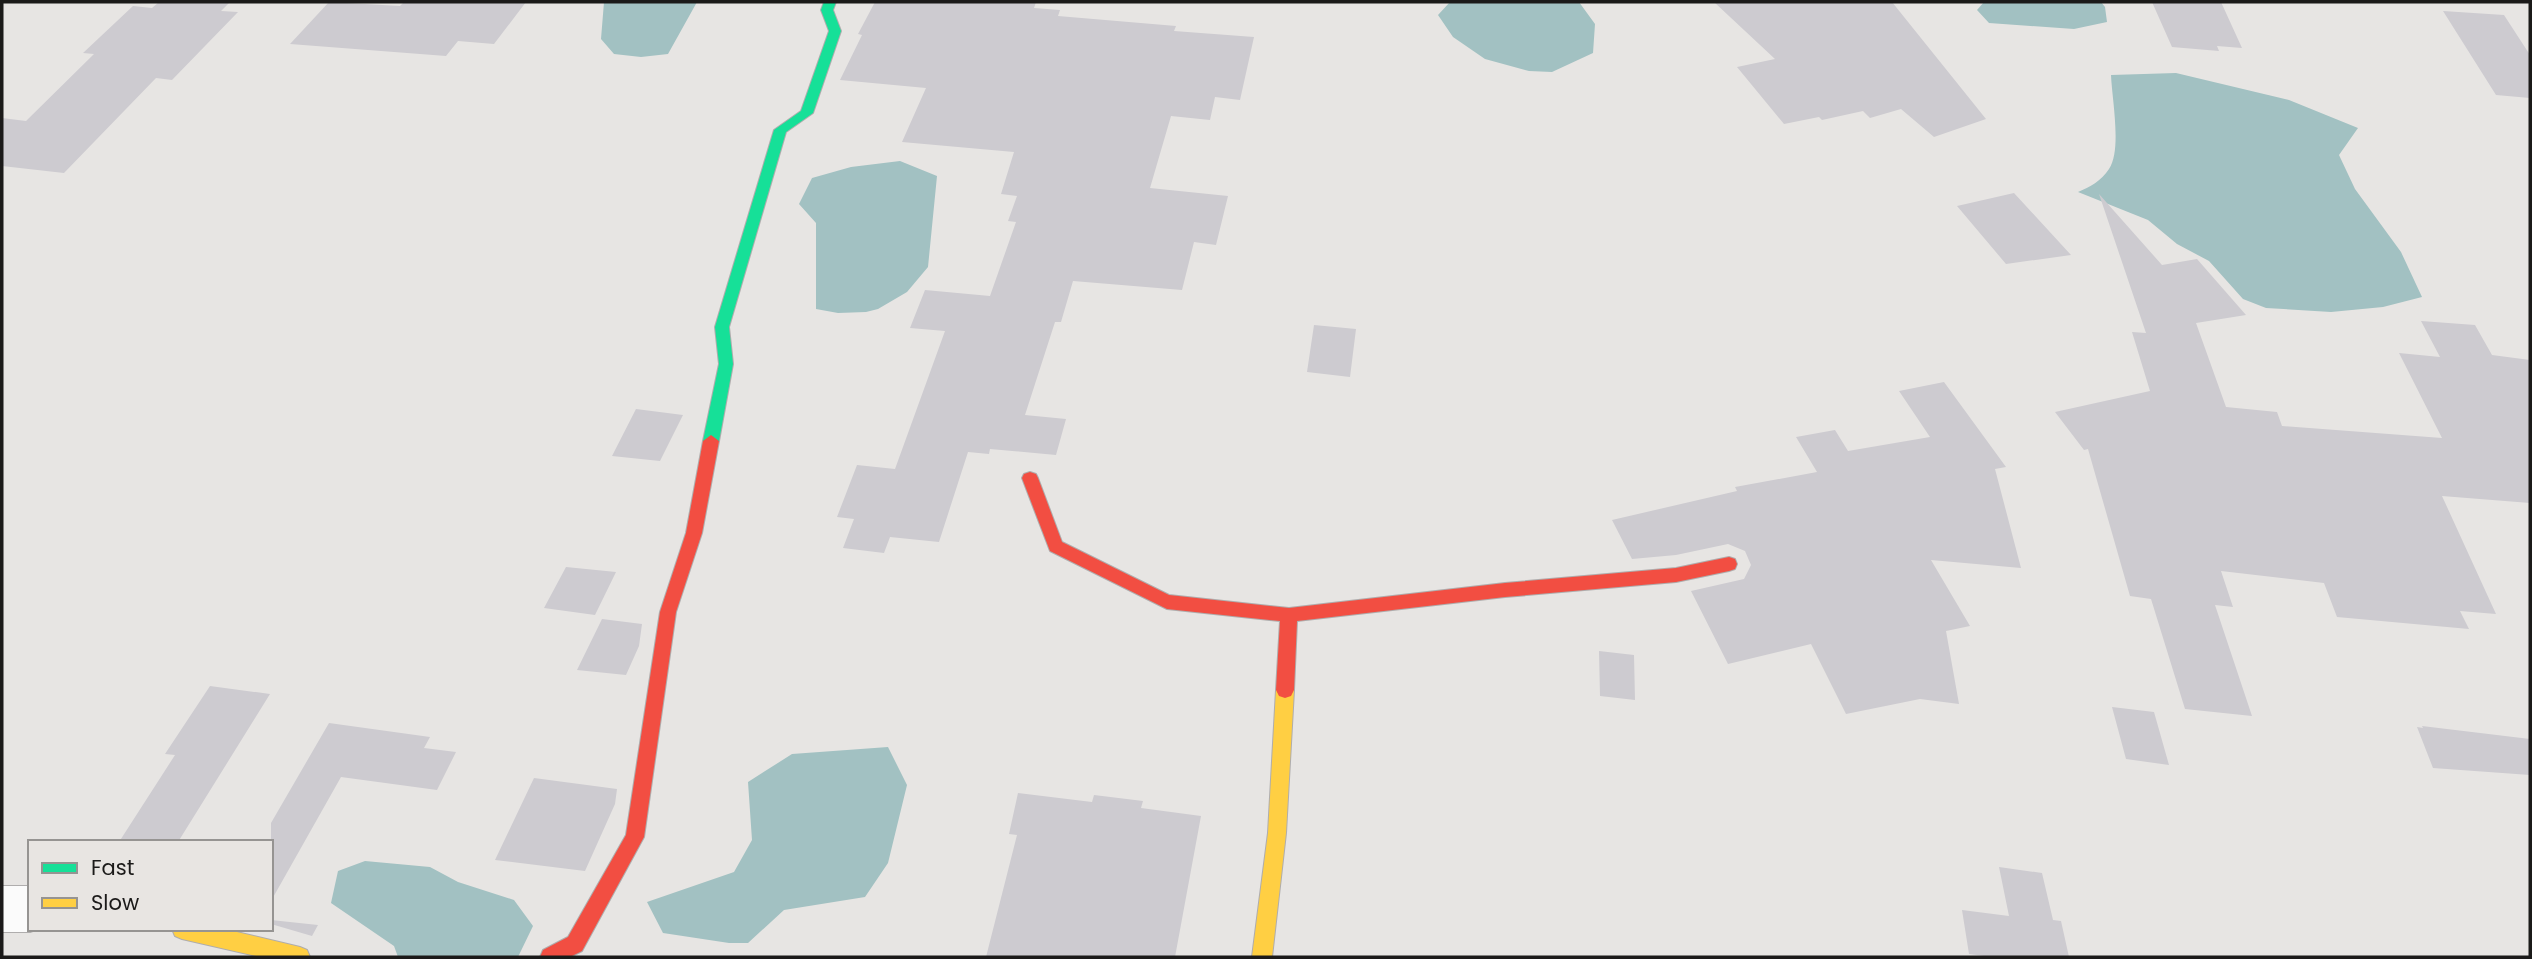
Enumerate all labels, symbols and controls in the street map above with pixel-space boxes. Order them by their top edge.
legend [28,840,273,931]
text: Fast [91,853,134,882]
text: Slow [91,888,139,917]

